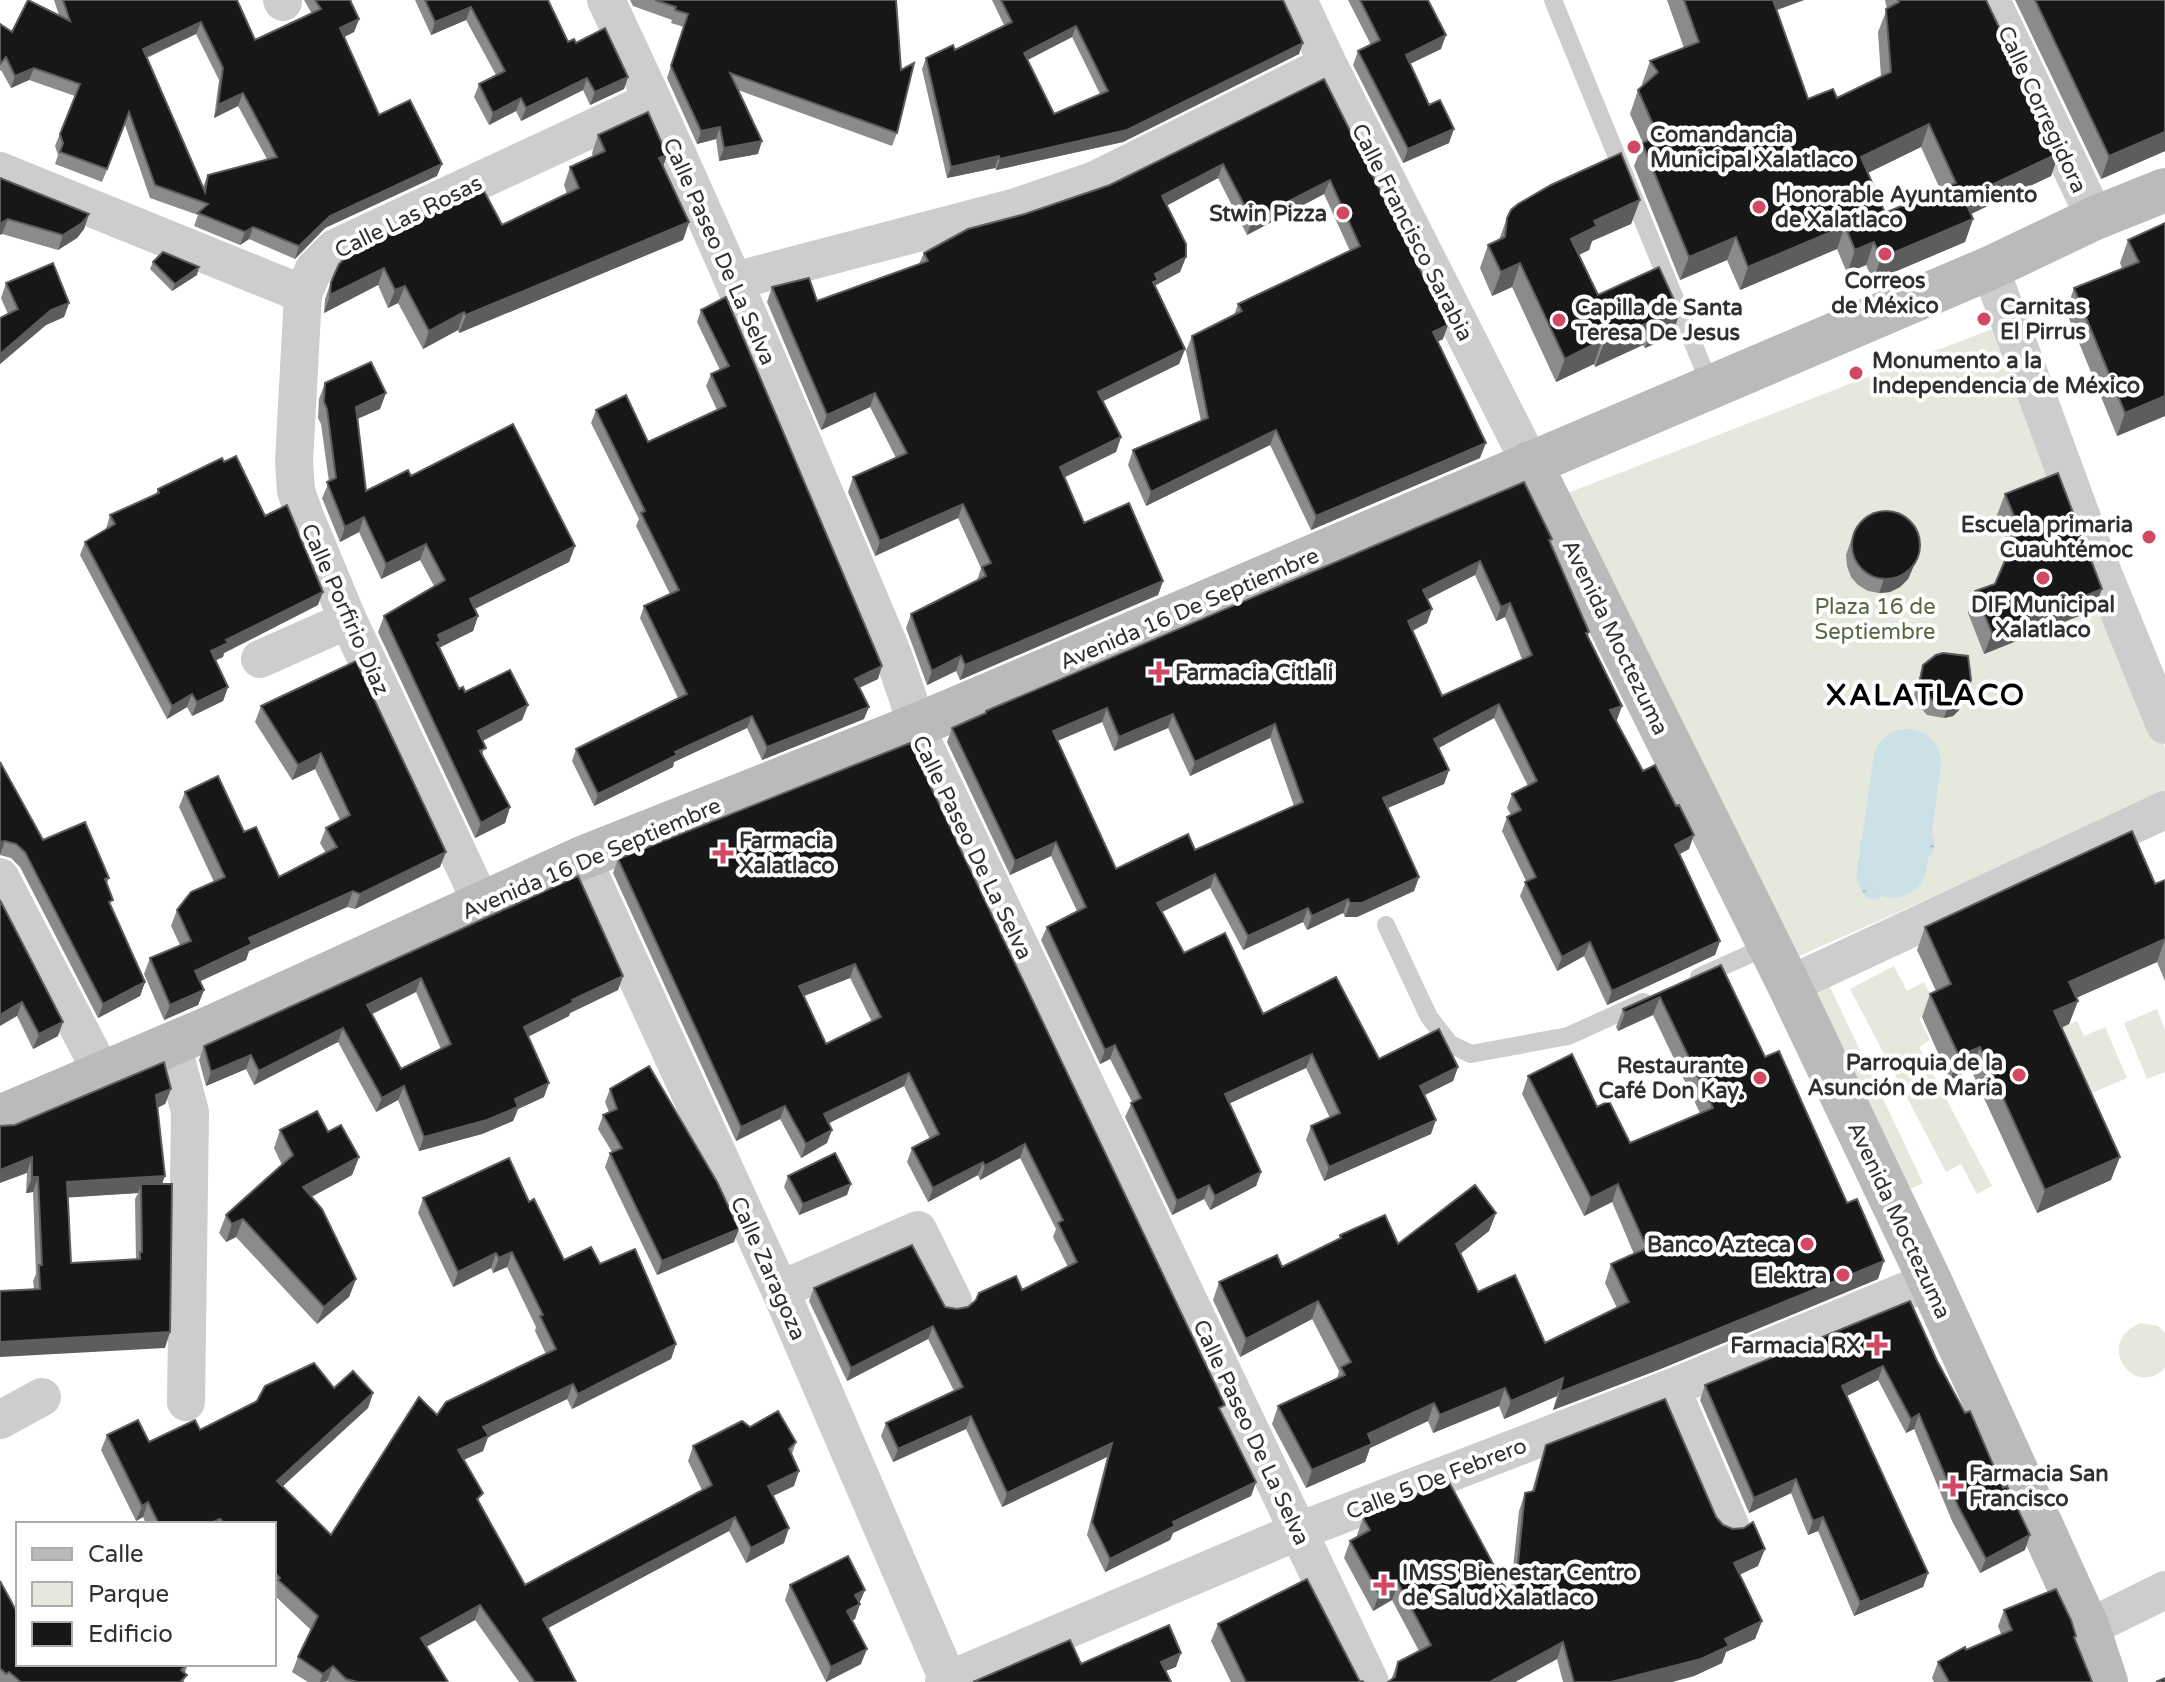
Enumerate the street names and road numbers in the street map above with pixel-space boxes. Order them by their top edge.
street label: Calle Corregidora [1992,22,2092,197]
street label: Calle Francisco Sarabia [1346,119,1478,346]
street label: Calle Paseo De La Selva [657,134,781,369]
street label: Calle Las Rosas [331,170,486,264]
street label: Calle Porfirio Díaz [296,520,395,699]
street label: Avenida Moctezuma [1556,536,1674,739]
street label: Avenida 16 De Septiembre [1056,542,1323,675]
street label: Calle Paseo De La Selva [907,731,1038,964]
street label: Avenida 16 De Septiembre [458,792,725,925]
street label: Avenida Moctezuma [1842,1118,1956,1323]
street label: Calle Zaragoza [725,1193,811,1344]
street label: Calle Paseo De La Selva [1187,1316,1315,1549]
street label: Calle 5 De Febrero [1342,1432,1530,1525]

